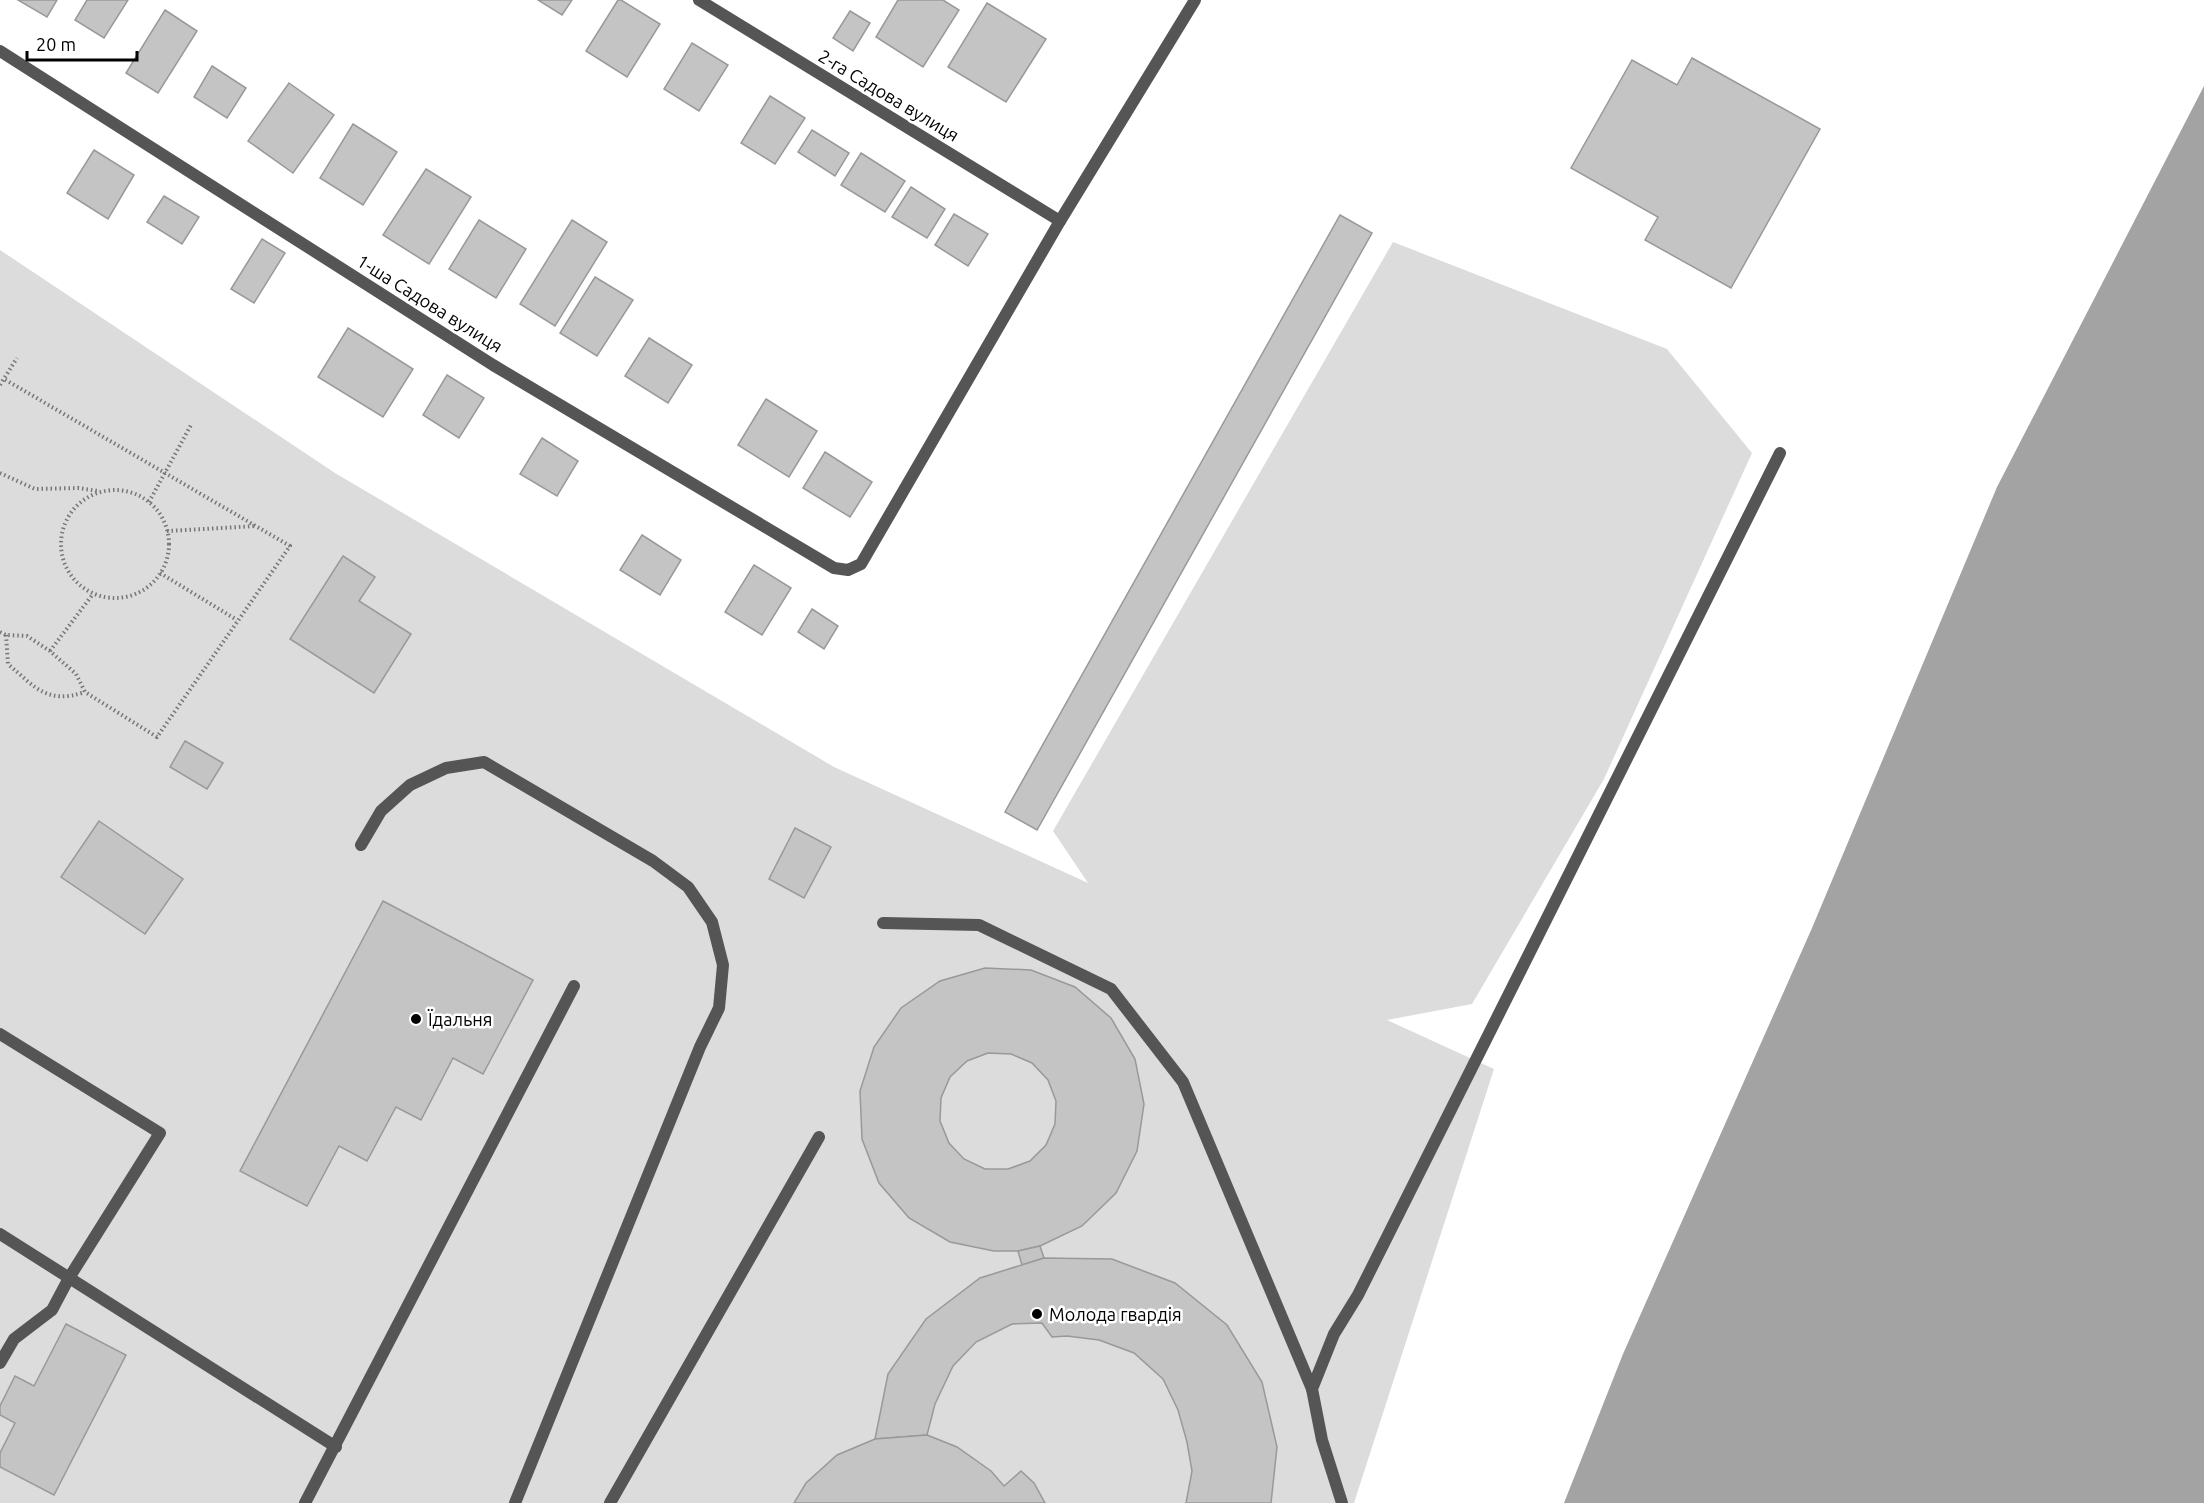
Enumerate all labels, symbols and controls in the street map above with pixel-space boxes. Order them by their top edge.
scale bar [27,24,136,62]
text: 20 m [36,34,76,54]
street label: 2-га Садова вулиця [815,45,963,145]
street label: 1-ша Садова вулиця [354,250,506,356]
place label: Їдальня [427,1009,492,1029]
marker: Їдальня [409,1012,423,1026]
place label: Молода гвардія [1049,1304,1182,1324]
marker: Молода гвардія [1030,1307,1044,1321]

